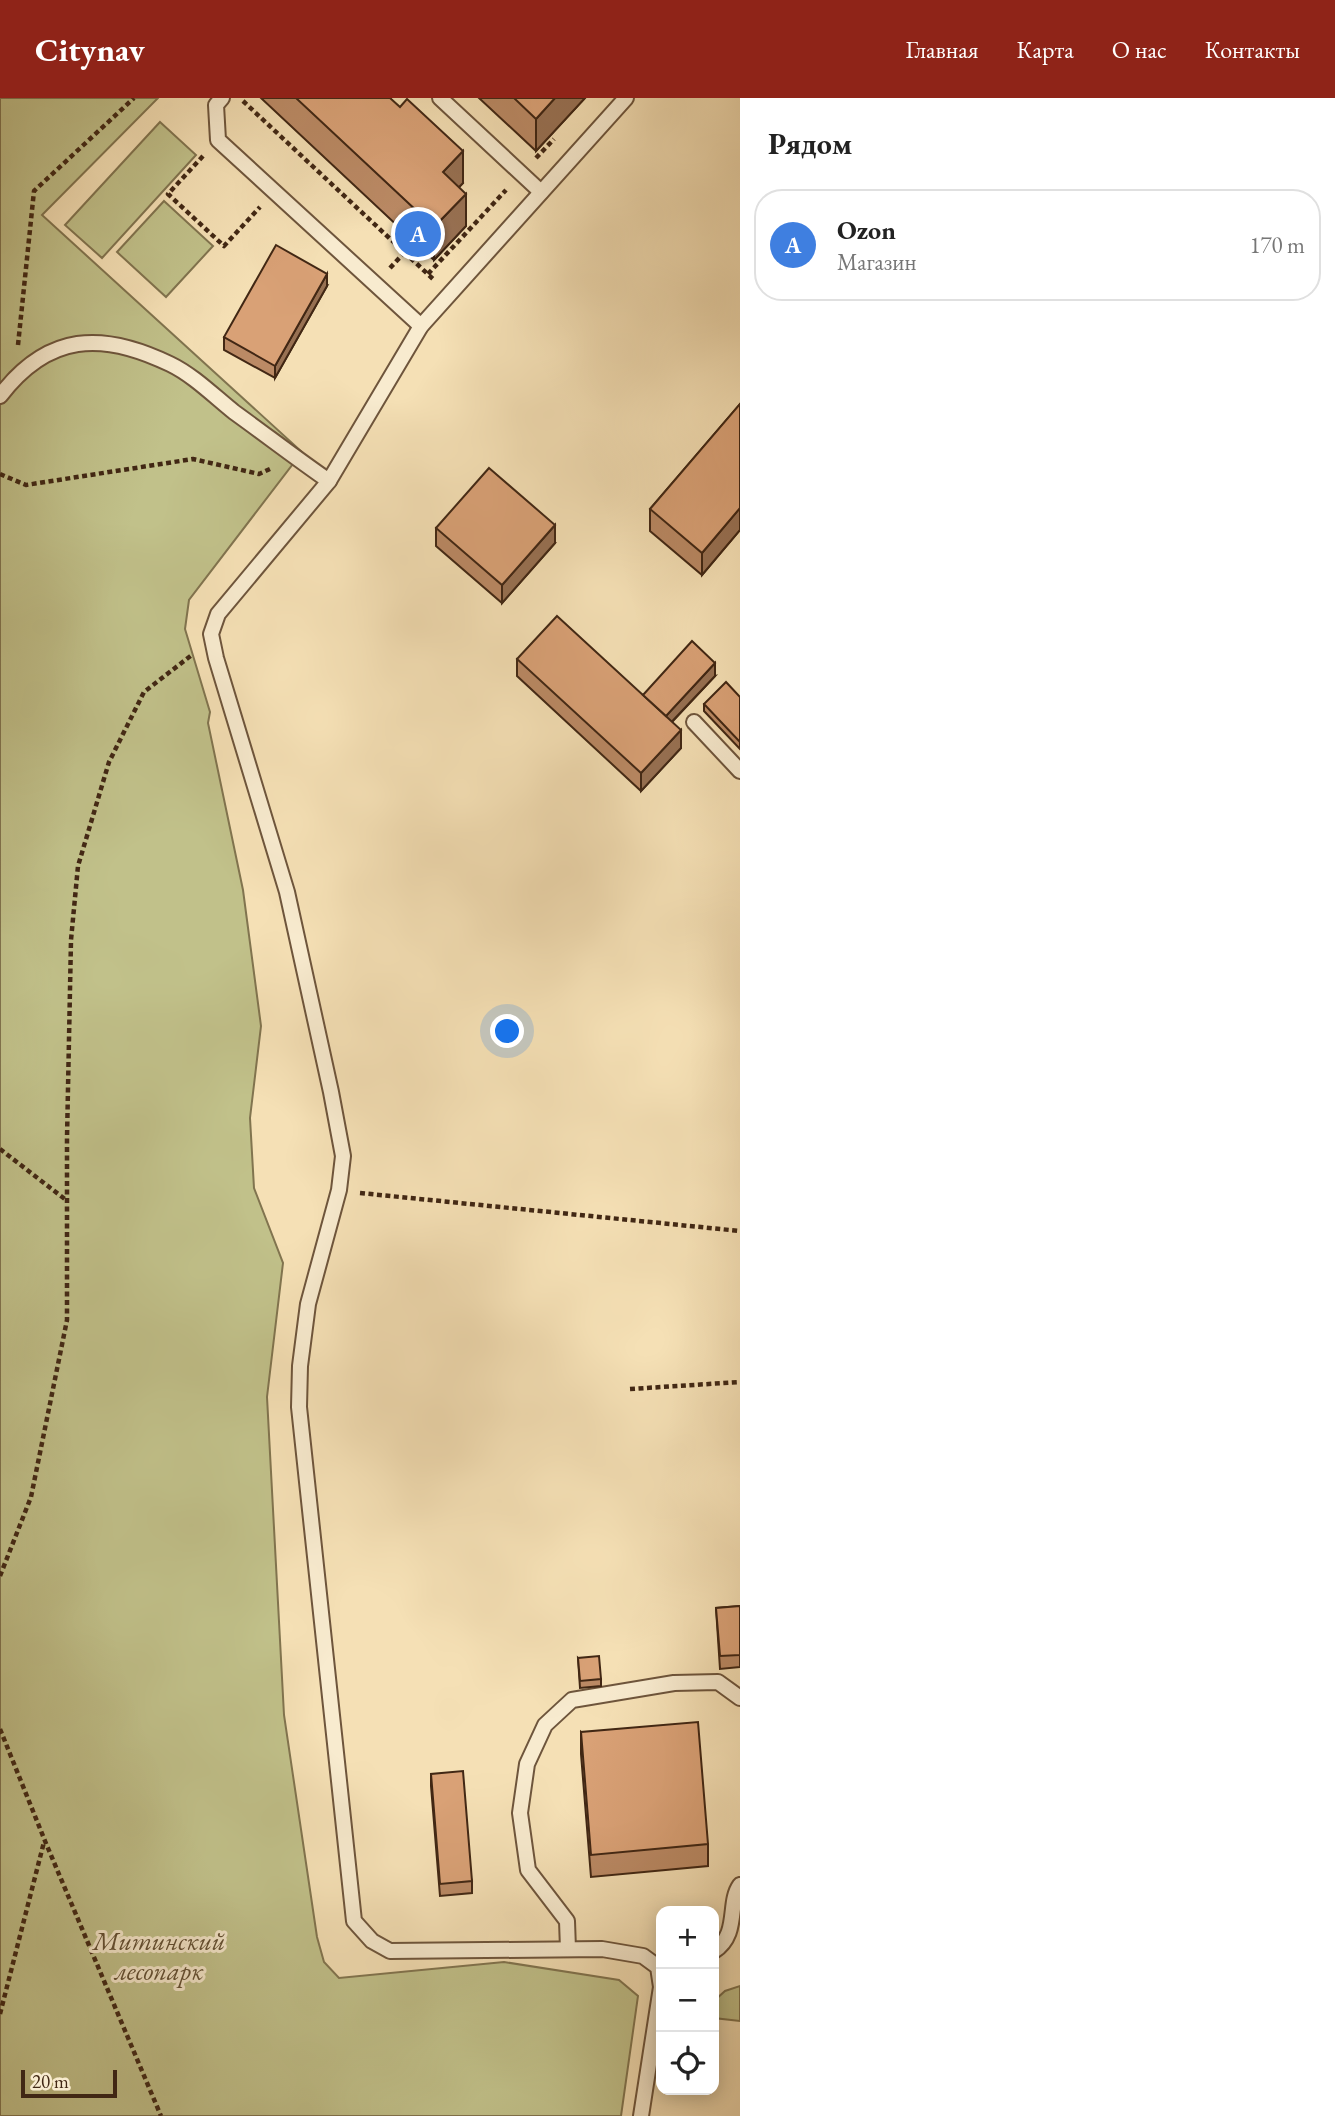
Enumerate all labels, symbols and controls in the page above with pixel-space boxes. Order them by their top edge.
text: Citynav [35,28,145,71]
text: Главная [905,34,979,65]
text: Карта [1017,34,1074,65]
text: О нас [1112,34,1167,65]
text: Контакты [1205,34,1300,65]
text: Рядом [768,124,852,163]
pin: A [395,208,441,260]
text: Ozon [837,213,896,247]
text: A [785,230,801,260]
text: 170 m [1249,230,1305,260]
text: Магазин [837,247,916,277]
your location [490,1014,524,1048]
map controls [656,1906,719,2095]
button: + [656,1906,719,1969]
park label: Митинский лесопарк [91,1924,225,1988]
button: − [656,1969,719,2032]
button: locate [656,2032,719,2095]
scale bar [21,2067,117,2099]
text: 20 m [32,2069,69,2094]

